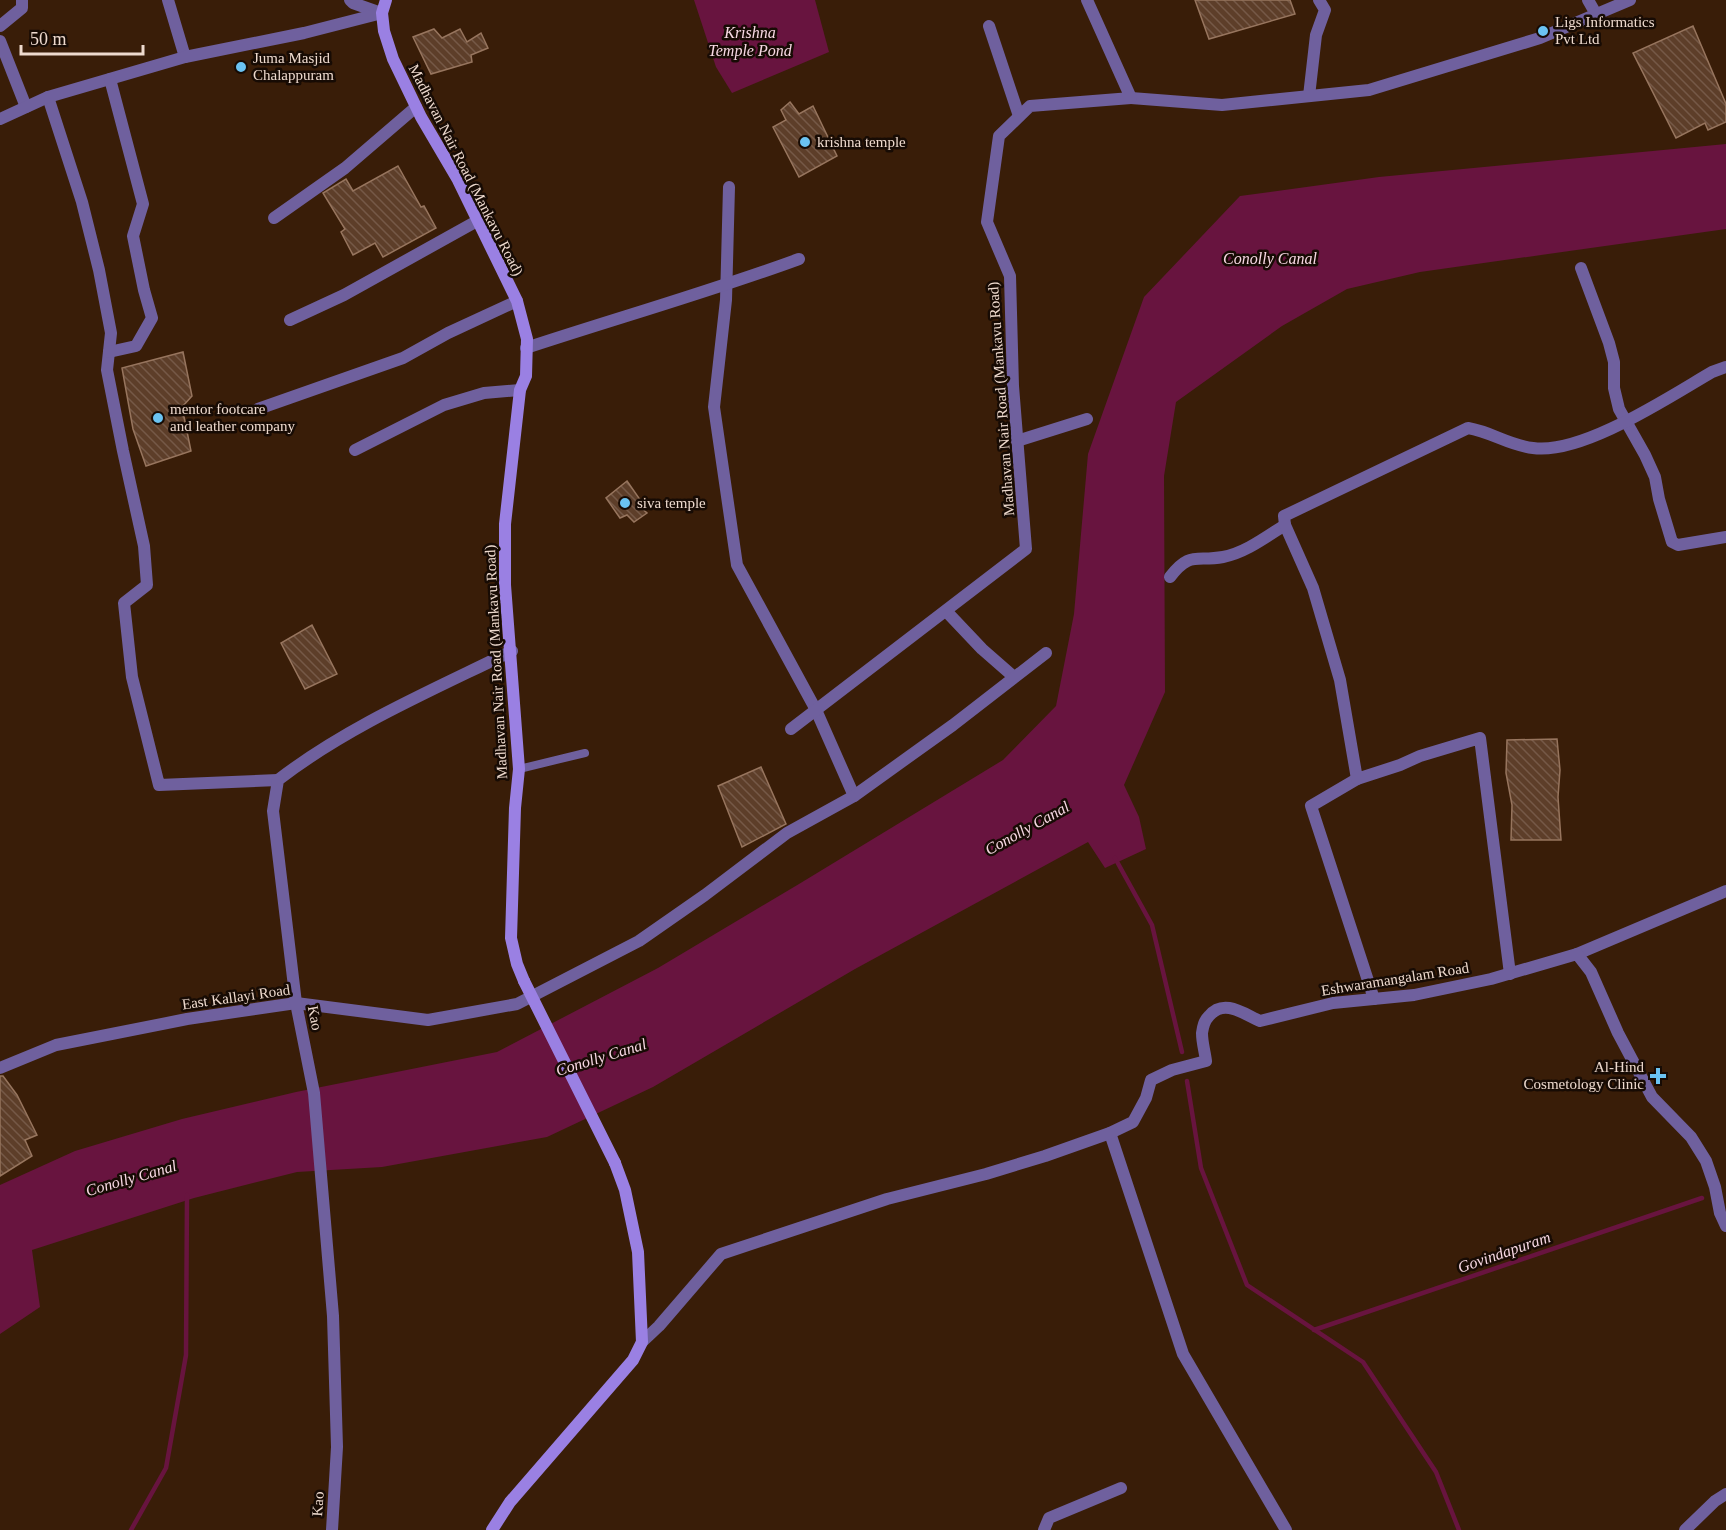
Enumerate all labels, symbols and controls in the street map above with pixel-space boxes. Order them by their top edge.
place label: Ligs Informatics Pvt Ltd [1555,14,1655,47]
scale bar [21,18,142,56]
water label: Krishna Temple Pond [708,24,793,60]
marker: Ligs Informatics Pvt Ltd [1536,24,1550,38]
text: 50 m [30,29,67,49]
place label: Juma Masjid Chalappuram [253,50,334,83]
marker: Juma Masjid Chalappuram [234,60,248,74]
street label: Madhavan Nair Road (Mankavu Road) [405,62,526,279]
place label: krishna temple [817,134,906,150]
marker: krishna temple [798,135,812,149]
water label: Conolly Canal [1223,250,1317,268]
street label: Madhavan Nair Road (Mankavu Road) [985,281,1018,517]
place label: mentor footcare and leather company [170,401,295,434]
marker: mentor footcare and leather company [151,411,165,425]
place label: siva temple [637,495,706,511]
marker: siva temple [618,496,632,510]
street label: Madhavan Nair Road (Mankavu Road) [482,544,511,780]
water label: Conolly Canal [982,798,1073,859]
street label: Eshwaramangalam Road [1320,959,1471,999]
street label: East Kallayi Road [181,981,292,1013]
street label: Kao [305,1004,325,1032]
water label: Conolly Canal [554,1035,649,1080]
place label: Al-Hind Cosmetology Clinic [1524,1059,1644,1092]
marker: Al-Hind Cosmetology Clinic [1649,1067,1667,1085]
water label: Conolly Canal [84,1157,179,1200]
water label: Govindapuram [1455,1228,1553,1277]
street label: Kao [309,1491,327,1517]

